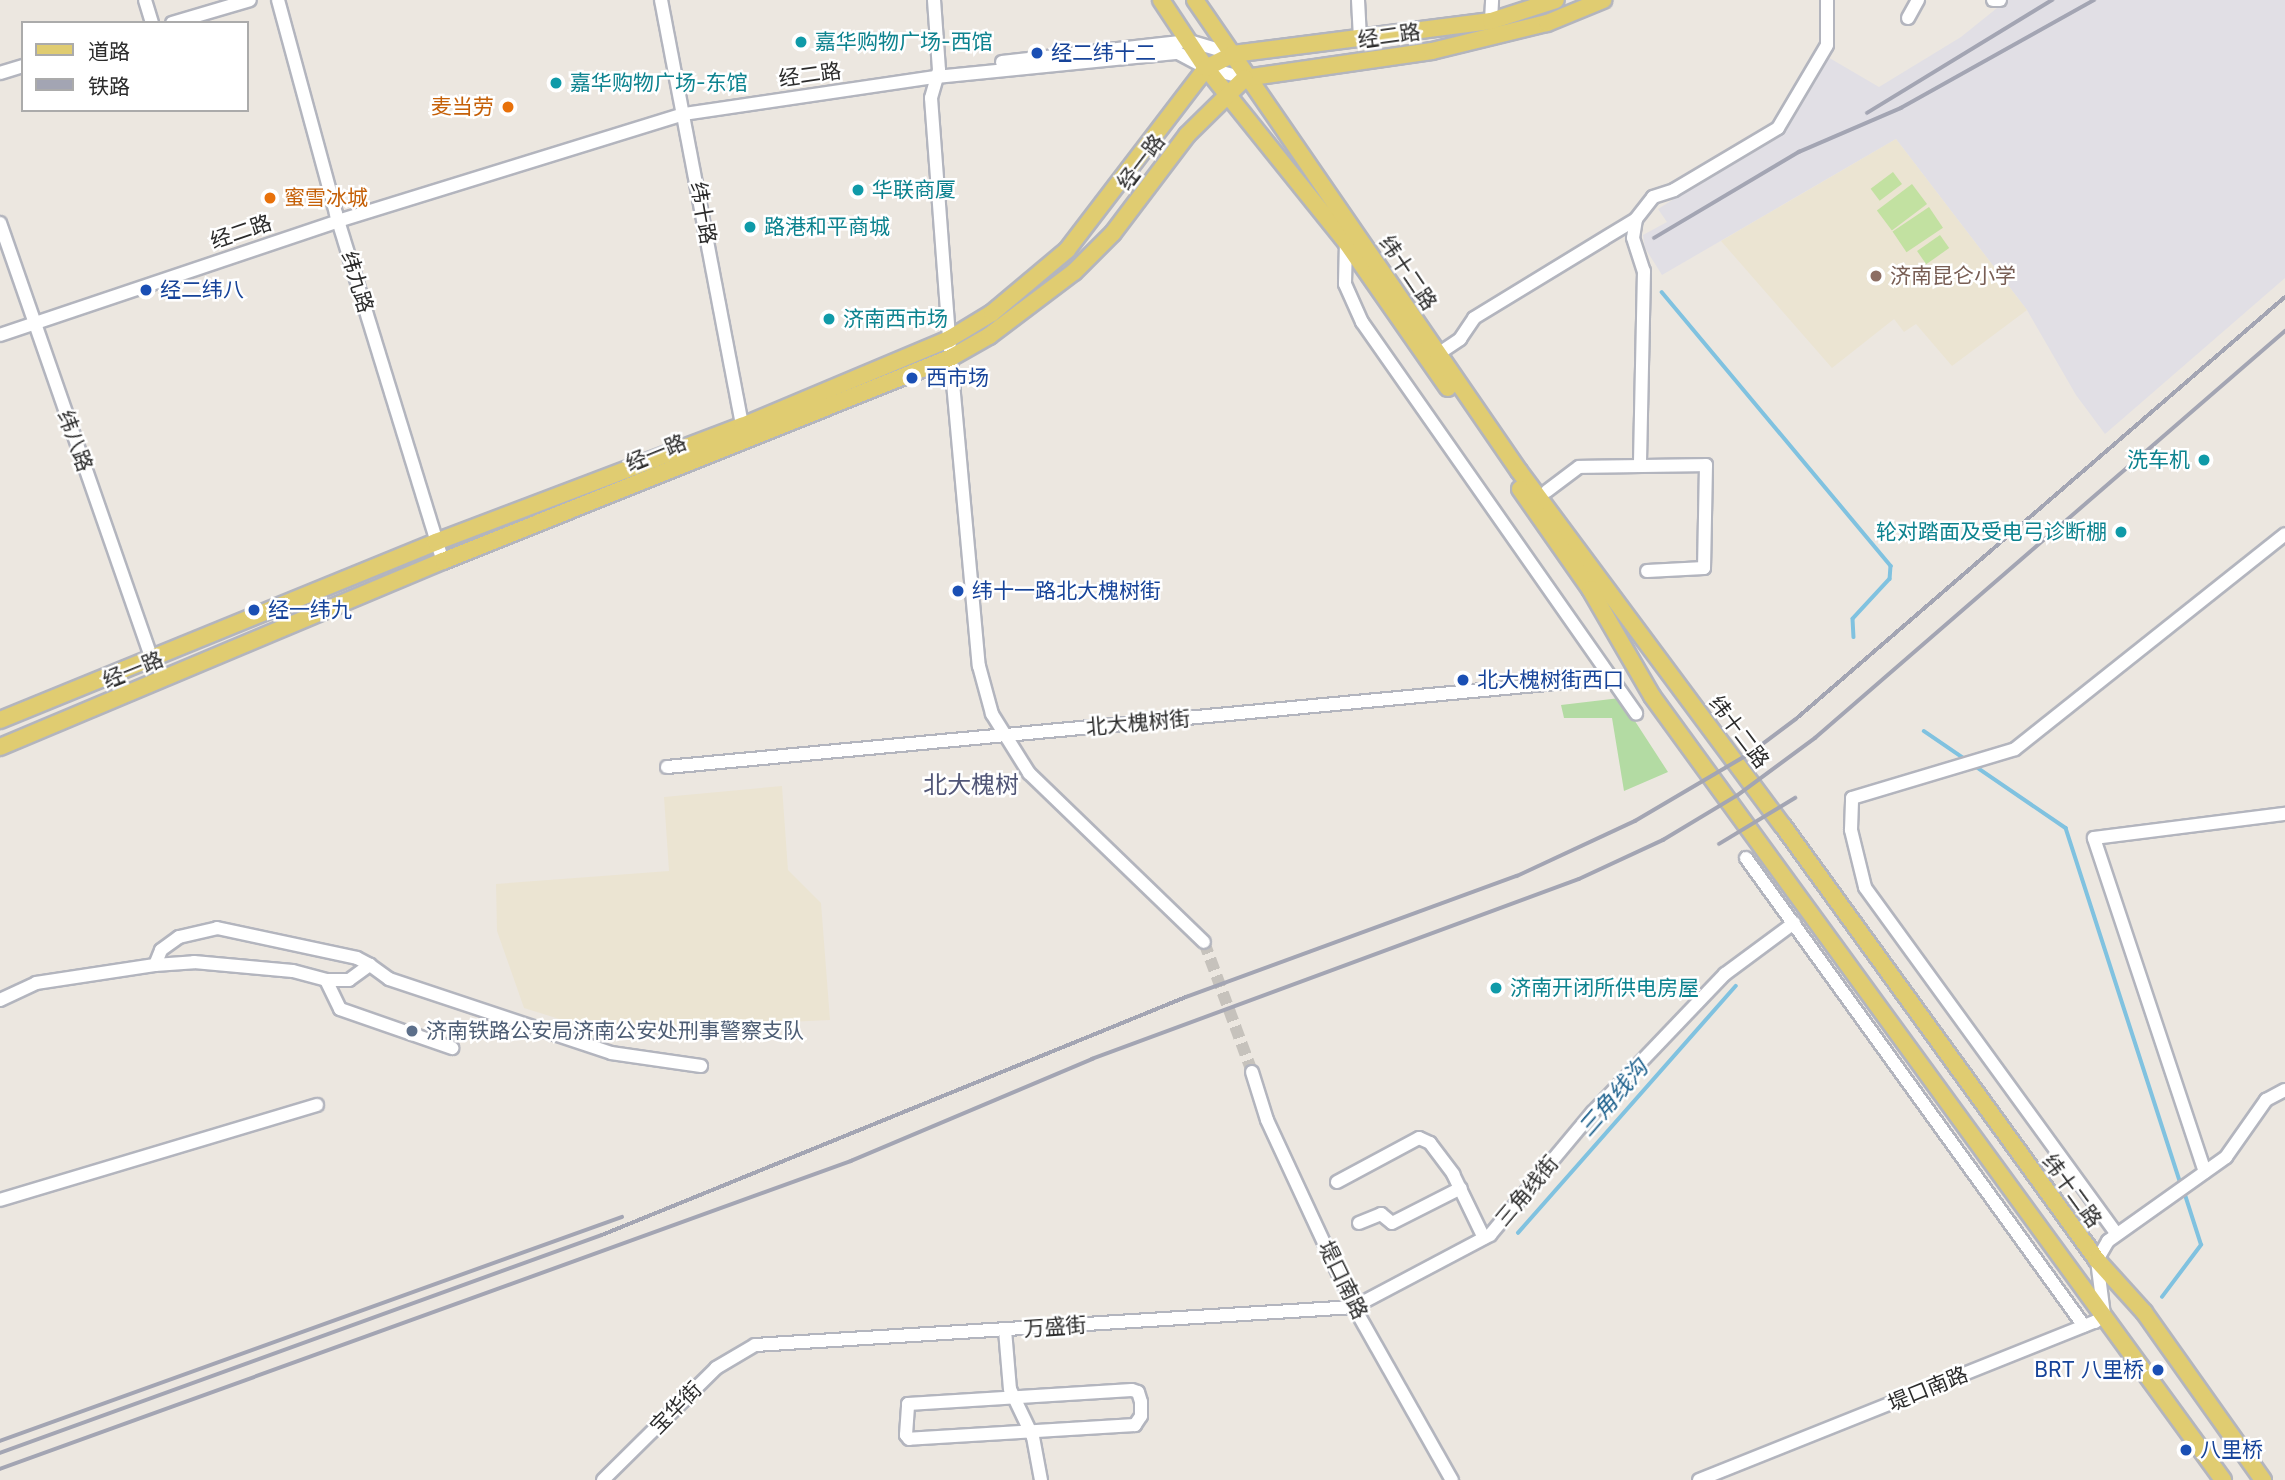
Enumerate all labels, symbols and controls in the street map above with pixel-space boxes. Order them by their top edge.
street label: 经二路 [1356,19,1422,53]
legend [21,21,248,112]
place label: 嘉华购物广场-西馆 [815,29,993,55]
marker: 嘉华购物广场-西馆 [793,34,809,50]
text: 道路 [88,39,130,64]
place label: 经二纬十二 [1051,40,1156,66]
marker: 经二纬十二 [1029,45,1045,61]
street label: 经二路 [777,58,843,92]
place label: 嘉华购物广场-东馆 [570,70,748,96]
text: 铁路 [88,74,130,99]
marker: 嘉华购物广场-东馆 [548,75,564,91]
place label: 麦当劳 [431,94,494,120]
marker: 麦当劳 [500,99,516,115]
street label: 经一路 [1112,129,1170,195]
place label: 华联商厦 [872,177,956,203]
street label: 纬十路 [685,180,721,246]
marker: 华联商厦 [850,182,866,198]
place label: 蜜雪冰城 [284,185,368,211]
marker: 蜜雪冰城 [262,190,278,206]
street label: 经二路 [207,210,275,254]
place label: 路港和平商城 [764,214,890,240]
marker: 路港和平商城 [742,219,758,235]
street label: 纬十二路 [1374,231,1442,315]
street label: 纬九路 [336,248,378,316]
place label: 济南昆仑小学 [1890,263,2016,289]
marker: 济南昆仑小学 [1868,268,1884,284]
place label: 经二纬八 [160,277,244,303]
marker: 经二纬八 [138,282,154,298]
place label: 济南西市场 [843,306,948,332]
marker: 济南西市场 [821,311,837,327]
place label: 西市场 [926,365,989,391]
marker: 西市场 [904,370,920,386]
street label: 纬八路 [52,407,98,475]
street label: 经一路 [622,430,690,476]
place label: 洗车机 [2127,447,2190,473]
marker: 洗车机 [2196,452,2212,468]
place label: 轮对踏面及受电弓诊断棚 [1876,519,2107,545]
marker: 轮对踏面及受电弓诊断棚 [2113,524,2129,540]
place label: 纬十一路北大槐树街 [972,578,1161,604]
marker: 纬十一路北大槐树街 [950,583,966,599]
place label: 经一纬九 [268,597,352,623]
marker: 经一纬九 [246,602,262,618]
street label: 经一路 [99,647,167,693]
place label: 北大槐树街西口 [1477,667,1624,693]
marker: 北大槐树街西口 [1455,672,1471,688]
street label: 纬十二路 [1704,691,1774,773]
street label: 北大槐树街 [1085,706,1191,740]
district label: 北大槐树 [923,771,1019,799]
place label: 济南开闭所供电房屋 [1510,975,1699,1001]
marker: 济南开闭所供电房屋 [1488,980,1504,996]
place label: 济南铁路公安局济南公安处刑事警察支队 [426,1018,804,1044]
marker: 济南铁路公安局济南公安处刑事警察支队 [404,1023,420,1039]
water label: 三角线沟 [1572,1054,1654,1142]
street label: 纬十二路 [2037,1150,2107,1232]
street label: 三角线街 [1490,1151,1564,1231]
street label: 堤口南路 [1313,1237,1373,1323]
street label: 万盛街 [1023,1312,1087,1342]
place label: BRT 八里桥 [2034,1357,2144,1383]
street label: 堤口南路 [1884,1362,1972,1416]
marker: BRT 八里桥 [2150,1362,2166,1378]
street label: 宝华街 [645,1377,707,1439]
place label: 八里桥 [2200,1437,2263,1463]
marker: 八里桥 [2178,1442,2194,1458]

